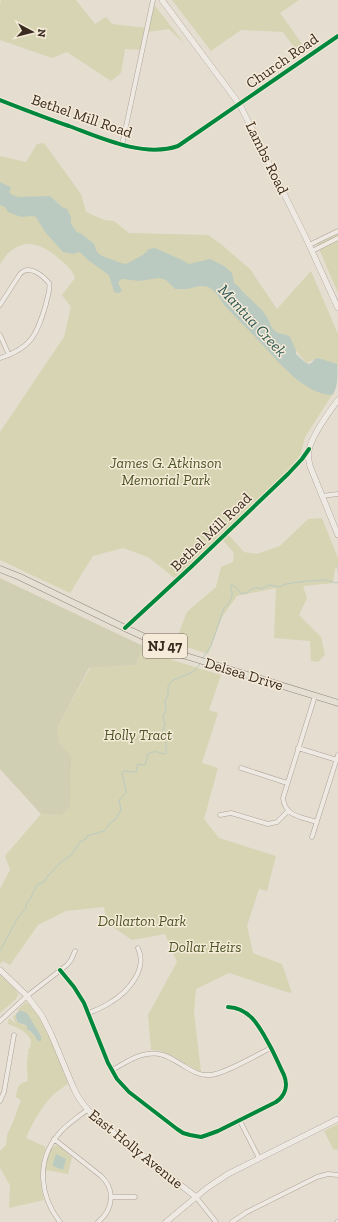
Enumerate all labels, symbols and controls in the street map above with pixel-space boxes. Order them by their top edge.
north arrow [12,12,52,52]
text: N [34,28,48,39]
street label: Church Road [243,29,322,92]
street label: Bethel Mill Road [29,90,136,142]
street label: Lambs Road [242,119,293,198]
water label: Mantua Creek [214,280,291,360]
park label: James G. Atkinson Memorial Park [109,454,222,489]
street label: Bethel Mill Road [167,488,256,575]
road number: NJ 47 [143,634,187,658]
street label: Delsea Drive [203,654,285,694]
park label: Holly Tract [104,726,172,744]
park label: Dollarton Park [98,912,186,930]
park label: Dollar Heirs [169,938,241,956]
street label: East Holly Avenue [85,1106,187,1192]

